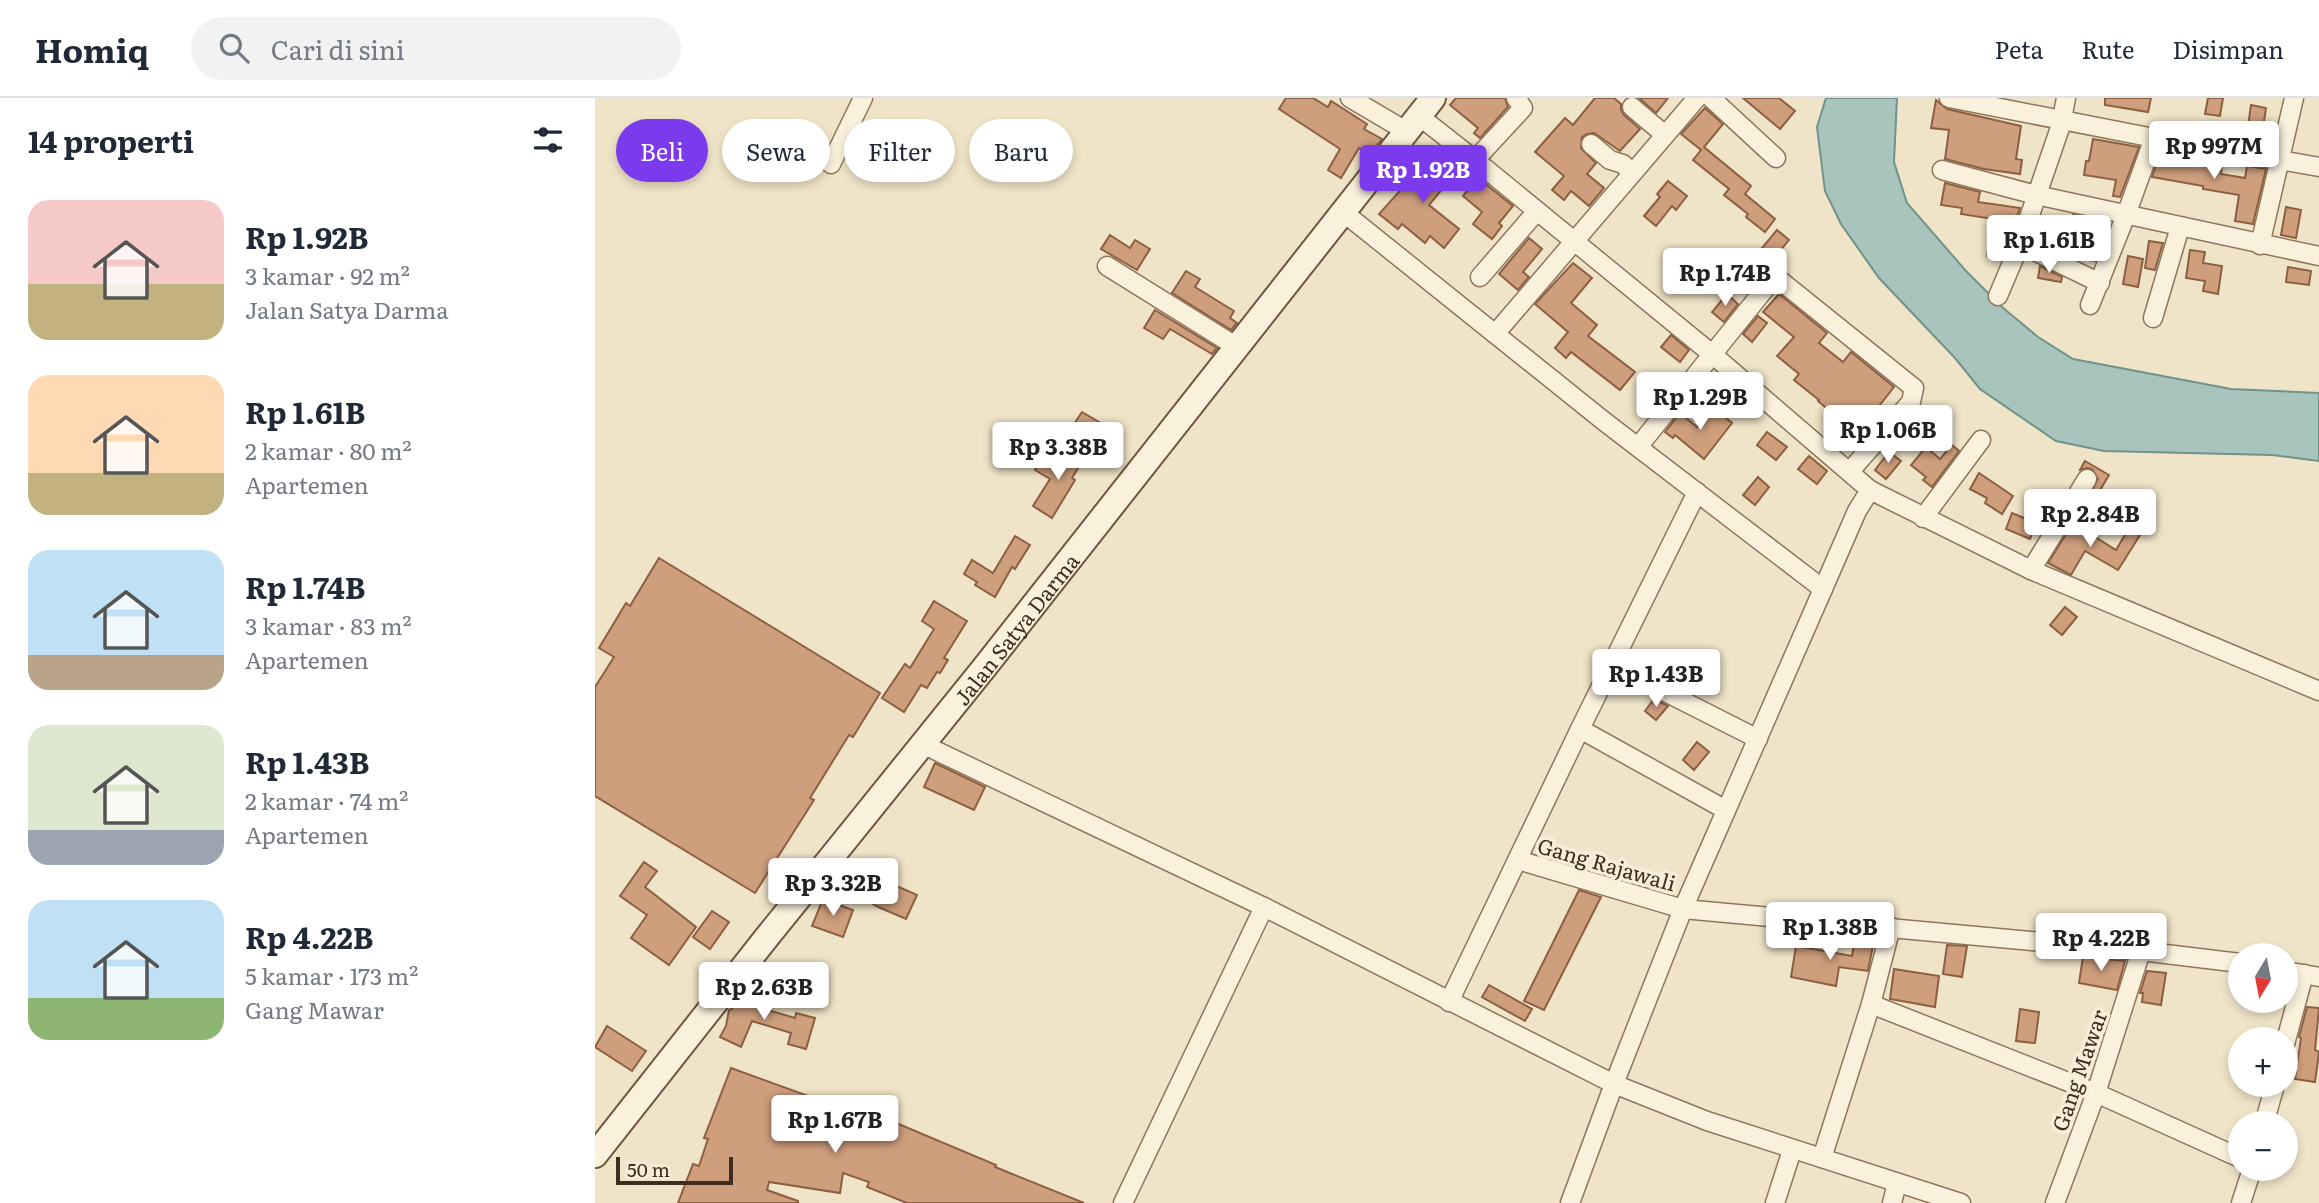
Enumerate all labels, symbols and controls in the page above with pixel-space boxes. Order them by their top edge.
search box [191,17,681,80]
text: Homiq [35,24,149,73]
icon: search [215,29,253,67]
text: Cari di sini [271,29,405,68]
text: Peta [1995,31,2044,66]
text: Rute [2082,31,2134,66]
text: Disimpan [2172,31,2284,66]
text: 14 properti [28,118,194,162]
chip: Beli [616,119,708,182]
chip: Sewa [722,119,830,182]
chip: Filter [844,119,955,182]
chip: Baru [969,119,1073,182]
icon: filters [529,121,567,159]
pin: Rp 997M [2149,122,2279,181]
text: Rp 997M [2165,127,2263,161]
pin: Rp 1.92B [1351,146,1495,205]
text: Rp 1.92B [1376,151,1470,185]
text: Rp 1.92B [245,214,369,258]
pin: Rp 1.61B [1977,216,2121,275]
text: Rp 1.61B [2003,221,2095,255]
icon: home [84,228,168,312]
pin: Rp 1.74B [1653,248,1797,308]
text: Rp 1.74B [1679,254,1771,288]
text: 3 kamar · 92 m² [245,258,410,292]
text: Jalan Satya Darma [245,292,449,326]
pin: Rp 1.29B [1628,372,1772,432]
text: Rp 1.29B [1652,378,1748,412]
text: Rp 1.61B [245,389,366,433]
icon: home [84,403,168,487]
pin: Rp 1.06B [1816,406,1960,465]
text: Rp 1.06B [1839,411,1937,445]
pin: Rp 3.38B [986,422,1130,482]
text: Rp 3.38B [1008,428,1108,462]
text: 2 kamar · 80 m² [245,433,412,467]
text: Apartemen [245,467,369,501]
pin: Rp 2.84B [2018,490,2162,549]
text: Rp 2.84B [2040,495,2140,529]
street label: Jalan Satya Darma [945,545,1086,711]
text: Rp 1.74B [245,564,366,608]
icon: home [84,578,168,662]
text: 3 kamar · 83 m² [245,608,412,642]
text: Apartemen [245,642,369,676]
pin: Rp 1.43B [1584,650,1728,709]
text: Rp 1.43B [1608,655,1704,689]
text: Rp 1.43B [245,739,370,783]
icon: home [84,753,168,837]
text: 2 kamar · 74 m² [245,783,408,817]
text: Apartemen [245,817,369,851]
street label: Gang Rajawali [1534,828,1680,898]
pin: Rp 3.32B [761,858,905,918]
text: Rp 3.32B [784,864,882,898]
pin: Rp 1.38B [1758,902,1902,962]
text: Rp 1.38B [1782,908,1878,942]
text: Rp 4.22B [245,914,374,958]
pin: Rp 4.22B [2029,914,2173,973]
text: Rp 4.22B [2052,919,2150,953]
icon: home [84,928,168,1012]
north arrow [2228,943,2298,1013]
map controls [2228,943,2298,1181]
text: 5 kamar · 173 m² [245,958,418,992]
pin: Rp 2.63B [692,962,836,1022]
text: Rp 2.63B [715,968,813,1002]
text: Gang Mawar [245,992,384,1026]
street label: Gang Mawar [2043,1005,2113,1135]
button: + [2228,1027,2298,1097]
pin: Rp 1.67B [763,1096,907,1155]
text: Rp 1.67B [787,1101,883,1135]
button: − [2228,1111,2298,1181]
scale bar [616,1154,733,1186]
text: 50 m [627,1155,670,1183]

